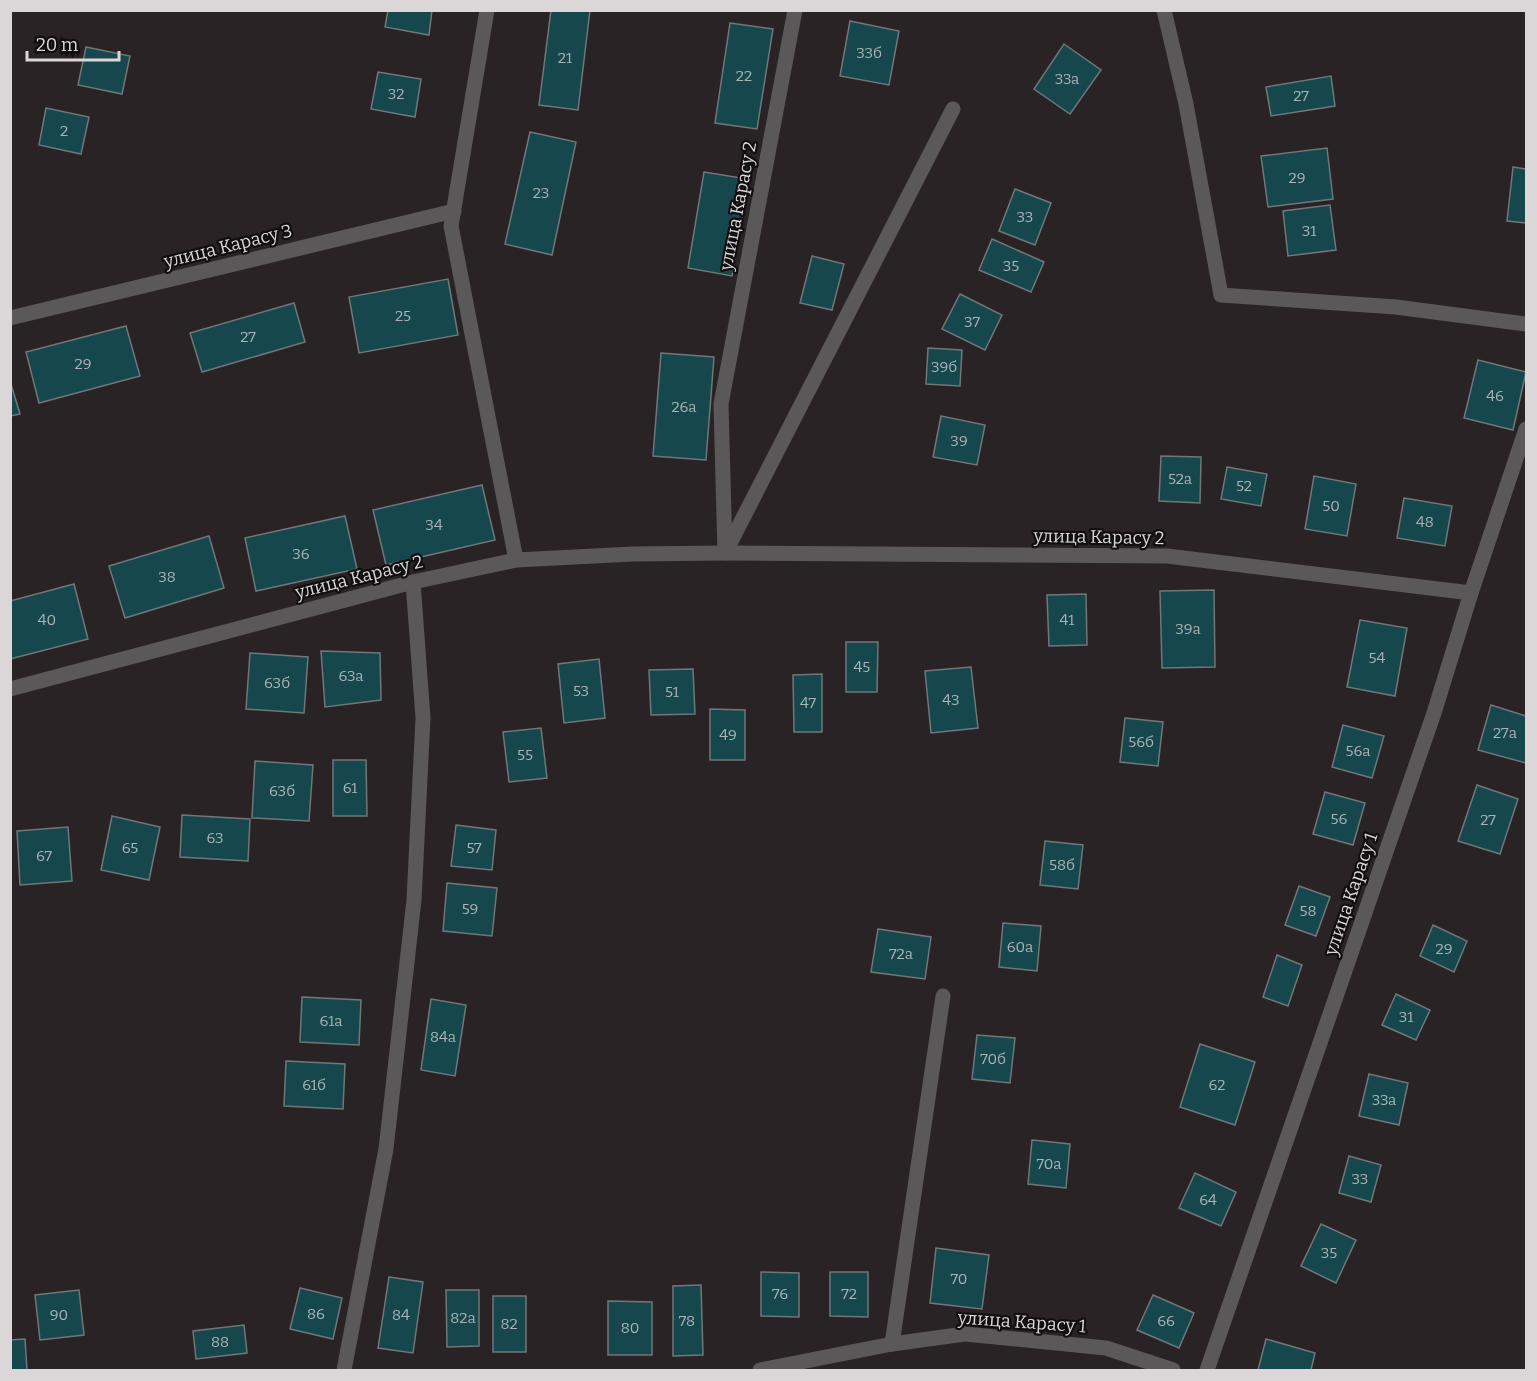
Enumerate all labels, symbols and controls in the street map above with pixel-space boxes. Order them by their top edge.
scale bar [27,24,118,62]
text: 20 m [36,34,78,56]
house number: 33б [856,44,882,62]
house number: 21 [558,49,572,67]
house number: 22 [736,67,752,85]
house number: 33а [1055,70,1079,88]
house number: 32 [388,85,404,103]
house number: 27 [1293,87,1309,105]
house number: 2 [60,122,68,140]
street label: улица Карасу 2 [715,140,761,273]
house number: 29 [1289,169,1305,187]
house number: 23 [533,184,549,202]
house number: 33 [1017,208,1033,226]
street label: улица Карасу 3 [161,219,294,273]
house number: 31 [1302,222,1316,240]
house number: 35 [1003,257,1019,275]
house number: 25 [395,307,411,325]
house number: 37 [964,313,981,331]
house number: 27 [240,328,256,346]
house number: 29 [75,355,91,373]
house number: 39б [931,358,957,376]
house number: 46 [1486,387,1504,405]
house number: 26а [671,398,697,416]
house number: 39 [950,432,968,450]
house number: 52а [1168,470,1192,488]
house number: 52 [1236,477,1252,495]
house number: 50 [1322,497,1340,515]
house number: 48 [1416,513,1434,531]
house number: 34 [425,516,443,534]
street label: улица Карасу 2 [1032,525,1165,549]
house number: 36 [292,545,310,563]
street label: улица Карасу 2 [292,550,425,604]
house number: 38 [158,568,176,586]
house number: 40 [38,611,56,629]
house number: 41 [1060,611,1074,629]
house number: 39а [1175,620,1201,638]
house number: 54 [1369,649,1386,667]
house number: 45 [854,658,870,676]
house number: 63а [338,667,364,685]
house number: 63б [264,674,290,692]
house number: 53 [573,682,589,700]
house number: 51 [665,683,679,701]
house number: 43 [942,691,960,709]
house number: 47 [800,694,817,712]
house number: 27а [1493,724,1517,742]
house number: 49 [719,726,737,744]
house number: 56б [1128,733,1154,751]
house number: 56а [1345,742,1371,760]
house number: 55 [517,746,533,764]
house number: 61 [343,779,357,797]
house number: 63б [269,782,295,800]
house number: 56 [1331,810,1348,828]
house number: 27 [1480,811,1496,829]
house number: 63 [206,829,224,847]
street label: улица Карасу 1 [1319,829,1383,959]
house number: 65 [122,839,138,857]
house number: 57 [466,839,482,857]
house number: 67 [36,847,53,865]
house number: 58б [1049,856,1075,874]
house number: 59 [462,900,478,918]
house number: 58 [1299,902,1317,920]
house number: 60а [1007,938,1033,956]
house number: 29 [1436,940,1452,958]
house number: 72а [889,945,913,963]
house number: 31 [1399,1008,1413,1026]
house number: 61а [320,1012,342,1030]
house number: 84а [430,1028,456,1046]
house number: 70б [980,1050,1006,1068]
house number: 61б [302,1076,326,1094]
house number: 62 [1209,1076,1225,1094]
house number: 33а [1372,1091,1396,1109]
house number: 70а [1036,1155,1062,1173]
house number: 33 [1352,1170,1368,1188]
house number: 64 [1199,1191,1217,1209]
house number: 35 [1321,1244,1337,1262]
house number: 70 [951,1270,967,1288]
house number: 76 [772,1285,788,1303]
house number: 72 [841,1285,857,1303]
house number: 86 [307,1305,325,1323]
house number: 90 [50,1306,68,1324]
house number: 84 [392,1306,410,1324]
street label: улица Карасу 1 [956,1306,1088,1338]
house number: 82а [450,1309,476,1327]
house number: 78 [679,1312,695,1330]
house number: 66 [1157,1312,1175,1330]
house number: 82 [500,1315,518,1333]
house number: 80 [621,1319,639,1337]
house number: 88 [211,1333,229,1351]

